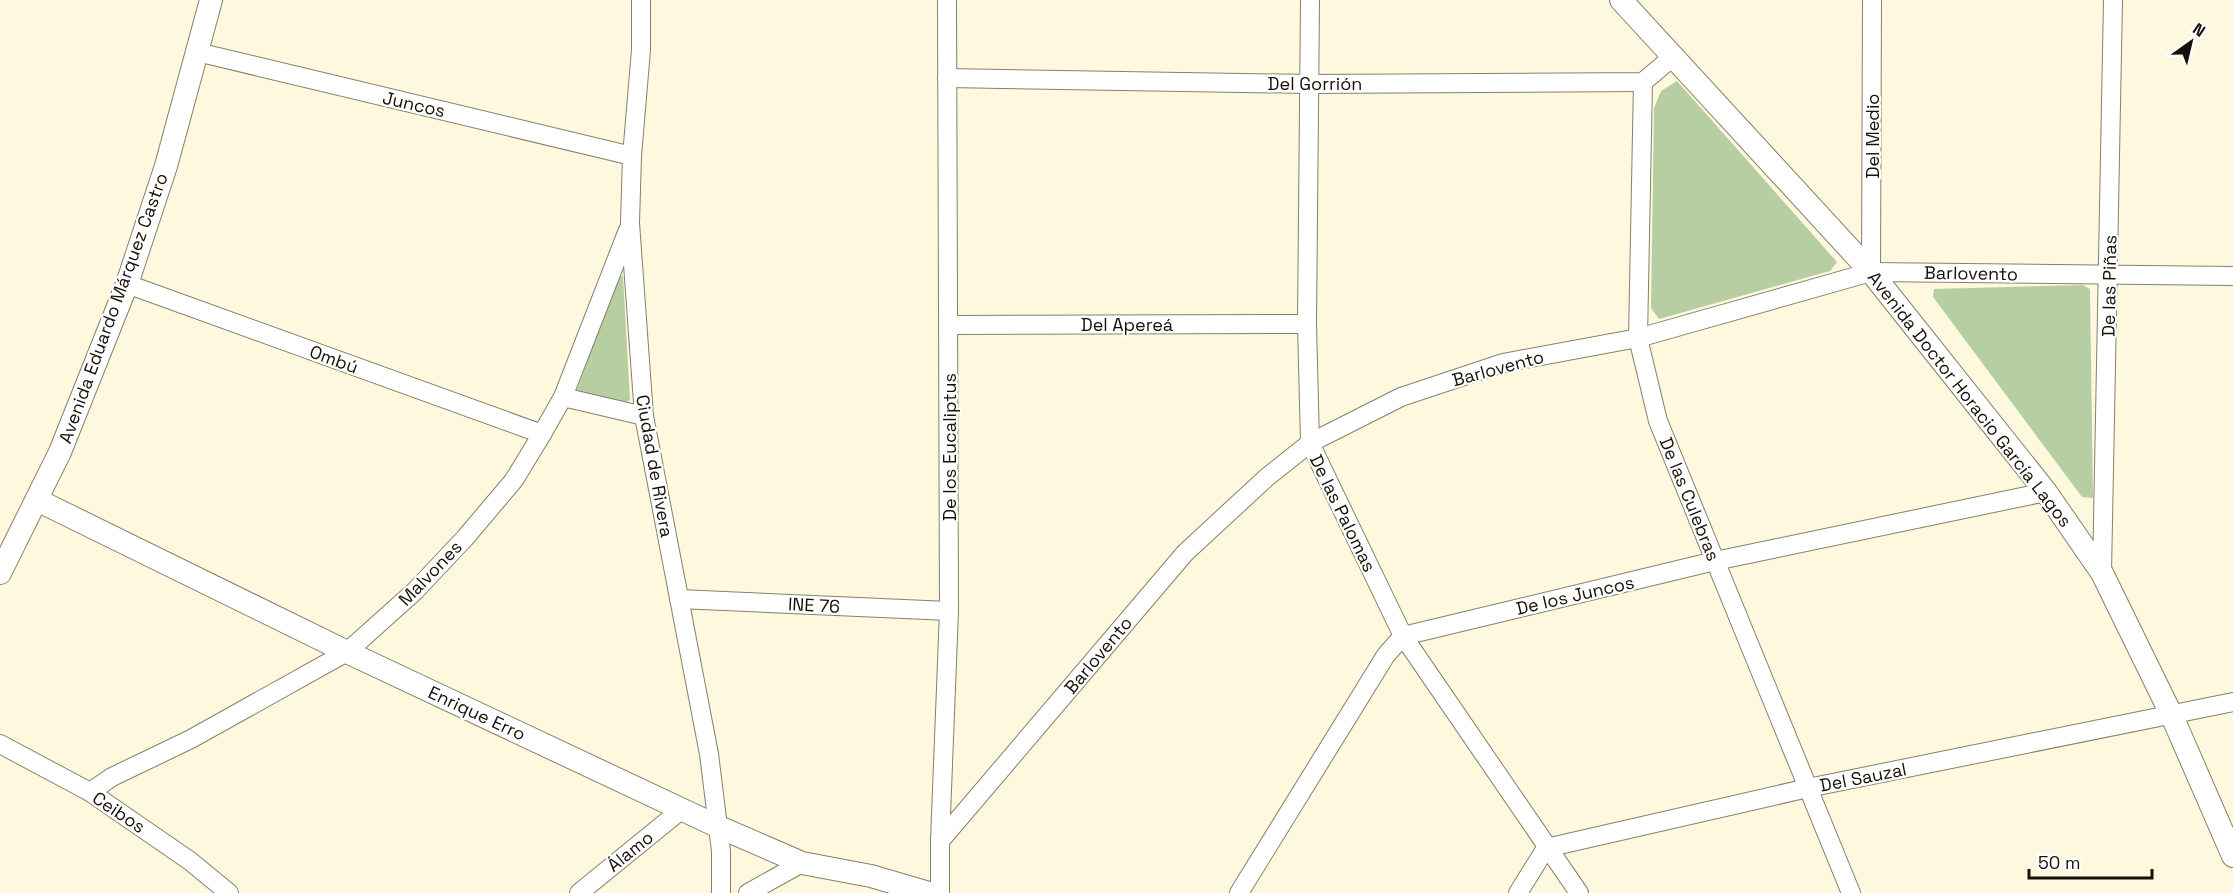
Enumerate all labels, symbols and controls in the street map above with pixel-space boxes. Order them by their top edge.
north arrow [2161,12,2221,72]
text: N [2189,18,2209,42]
street label: Del Gorrión [1268,72,1362,95]
street label: Juncos [380,86,448,122]
street label: Del Medio [1861,94,1884,178]
street label: Avenida Eduardo Márquez Castro [53,170,173,446]
street label: De las Piñas [2097,235,2121,337]
street label: Barlovento [1924,261,2018,285]
street label: Avenida Doctor Horacio García Lagos [1863,266,2077,532]
street label: Del Apereá [1081,313,1173,336]
street label: Ombú [307,340,361,378]
street label: Barlovento [1450,345,1546,391]
street label: De los Eucaliptus [938,373,961,521]
street label: Ciudad de Rivera [631,393,679,539]
street label: De las Culebras [1655,434,1725,564]
street label: De las Palomas [1305,451,1381,575]
street label: Malvones [393,536,467,610]
street label: De los Juncos [1514,570,1636,620]
street label: INE 76 [787,592,841,618]
street label: Barlovento [1059,612,1137,698]
street label: Enrique Erro [425,680,529,746]
street label: Del Sauzal [1818,757,1908,797]
street label: Ceibos [88,786,150,838]
street label: Álamo [602,825,658,877]
scale bar [2029,842,2152,880]
text: 50 m [2038,851,2080,874]

